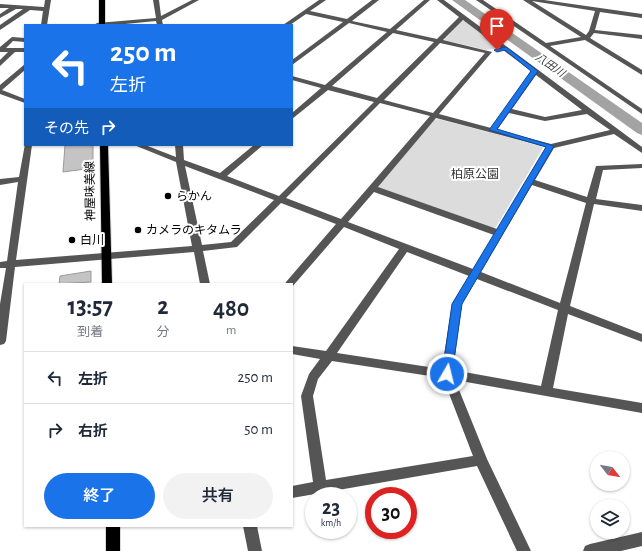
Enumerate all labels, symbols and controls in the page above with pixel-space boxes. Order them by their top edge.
pin [480,9,514,50]
icon: arrive [486,15,508,37]
text: 250 m [110,39,177,67]
icon: left [44,40,96,92]
water label: 八田川 [533,51,567,80]
text: 左折 [110,77,146,95]
icon: right [97,116,119,138]
text: その先 [44,121,89,136]
street label: 神屋味美線 [82,161,97,221]
park label: 柏原公園 [451,168,499,180]
place label: らかん [176,190,212,202]
marker: らかん [163,191,173,201]
place label: カメラのキタムラ [146,224,241,236]
marker: カメラのキタムラ [133,225,143,235]
place label: 白川 [80,233,104,246]
marker: 白川 [67,235,77,245]
text: 13:57 [68,295,113,319]
text: 2 [157,295,169,319]
text: 480 [213,297,249,321]
text: m [226,324,236,337]
text: 到着 [77,326,103,339]
text: 分 [156,326,169,339]
position arrow [426,353,468,395]
icon: left [44,367,66,389]
text: 250 m [238,370,273,385]
text: 左折 [78,372,108,387]
icon: right [44,419,66,441]
text: 50 m [244,422,273,437]
text: 右折 [78,424,108,439]
north arrow [590,451,630,491]
map controls [590,451,630,539]
button: 終了 [44,473,155,519]
button: 共有 [163,473,273,519]
speed limit sign: 30 [365,487,417,539]
text: 23 [322,498,340,518]
button: layers [590,499,630,539]
text: km/h [321,518,341,528]

